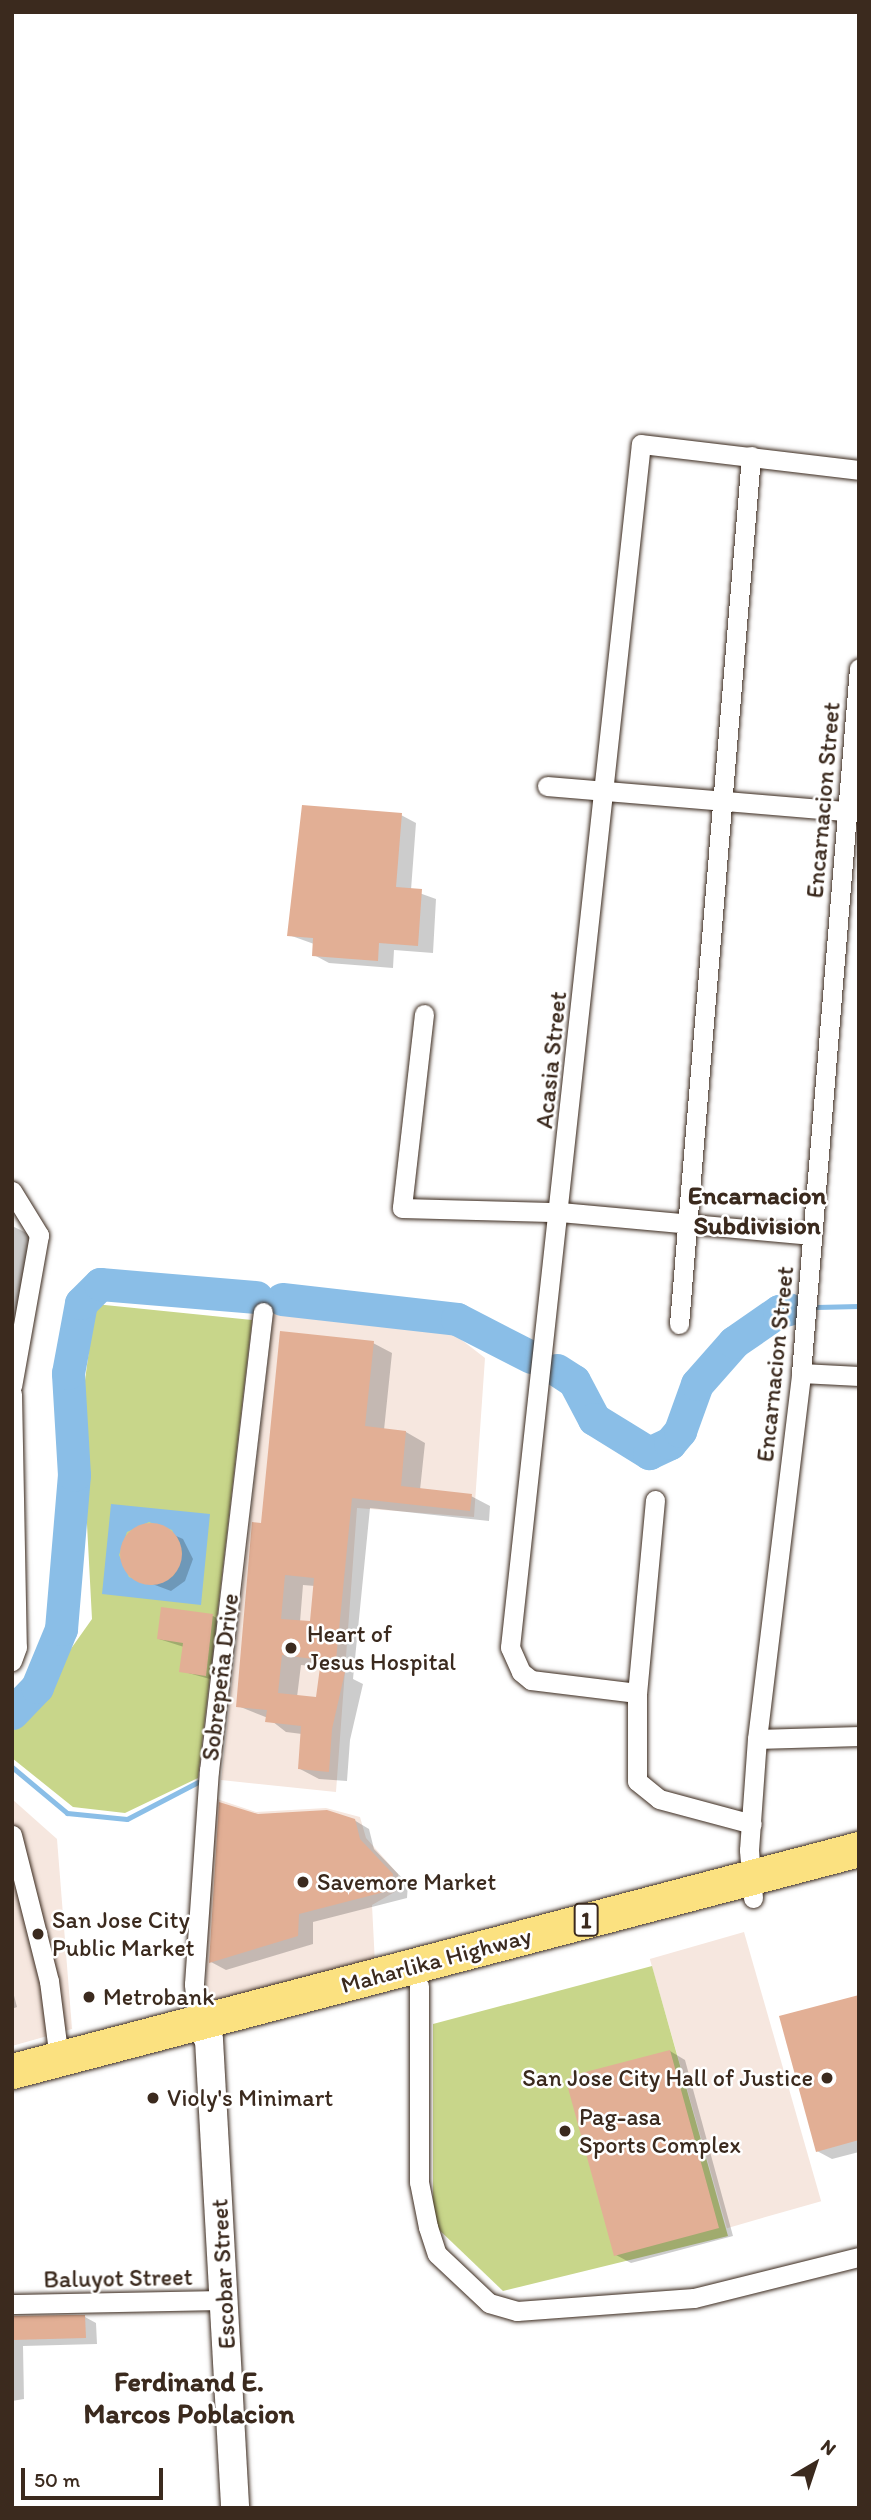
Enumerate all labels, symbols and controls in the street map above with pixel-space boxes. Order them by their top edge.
street label: Encarnacion Street [800,701,846,899]
street label: Acasia Street [530,990,572,1130]
district label: Encarnacion Subdivision [688,1180,826,1242]
street label: Encarnacion Street [750,1265,800,1463]
street label: Sobrepeña Drive [195,1592,245,1762]
place label: Heart of Jesus Hospital [307,1620,456,1676]
marker: Heart of Jesus Hospital [281,1638,301,1658]
place label: Savemore Market [317,1868,497,1896]
marker: Savemore Market [295,1874,311,1890]
road number: 1 [572,1900,600,1940]
place label: San Jose City Public Market [52,1906,195,1962]
street label: Maharlika Highway [338,1921,534,1999]
marker: San Jose City Public Market [30,1926,46,1942]
place label: Metrobank [103,1983,214,2011]
marker: Metrobank [81,1989,97,2005]
place label: San Jose City Hall of Justice [522,2064,813,2092]
marker: San Jose City Hall of Justice [819,2070,835,2086]
place label: Violy's Minimart [167,2084,333,2112]
marker: Violy's Minimart [145,2090,161,2106]
place label: Pag-asa Sports Complex [579,2103,741,2159]
marker: Pag-asa Sports Complex [557,2123,573,2139]
street label: Escobar Street [205,2198,241,2350]
street label: Baluyot Street [43,2262,193,2294]
district label: Ferdinand E. Marcos Poblacion [84,2364,294,2430]
north arrow [780,2429,850,2499]
text: N [816,2434,841,2460]
scale bar [24,2454,166,2498]
text: 50 m [34,2467,80,2492]

